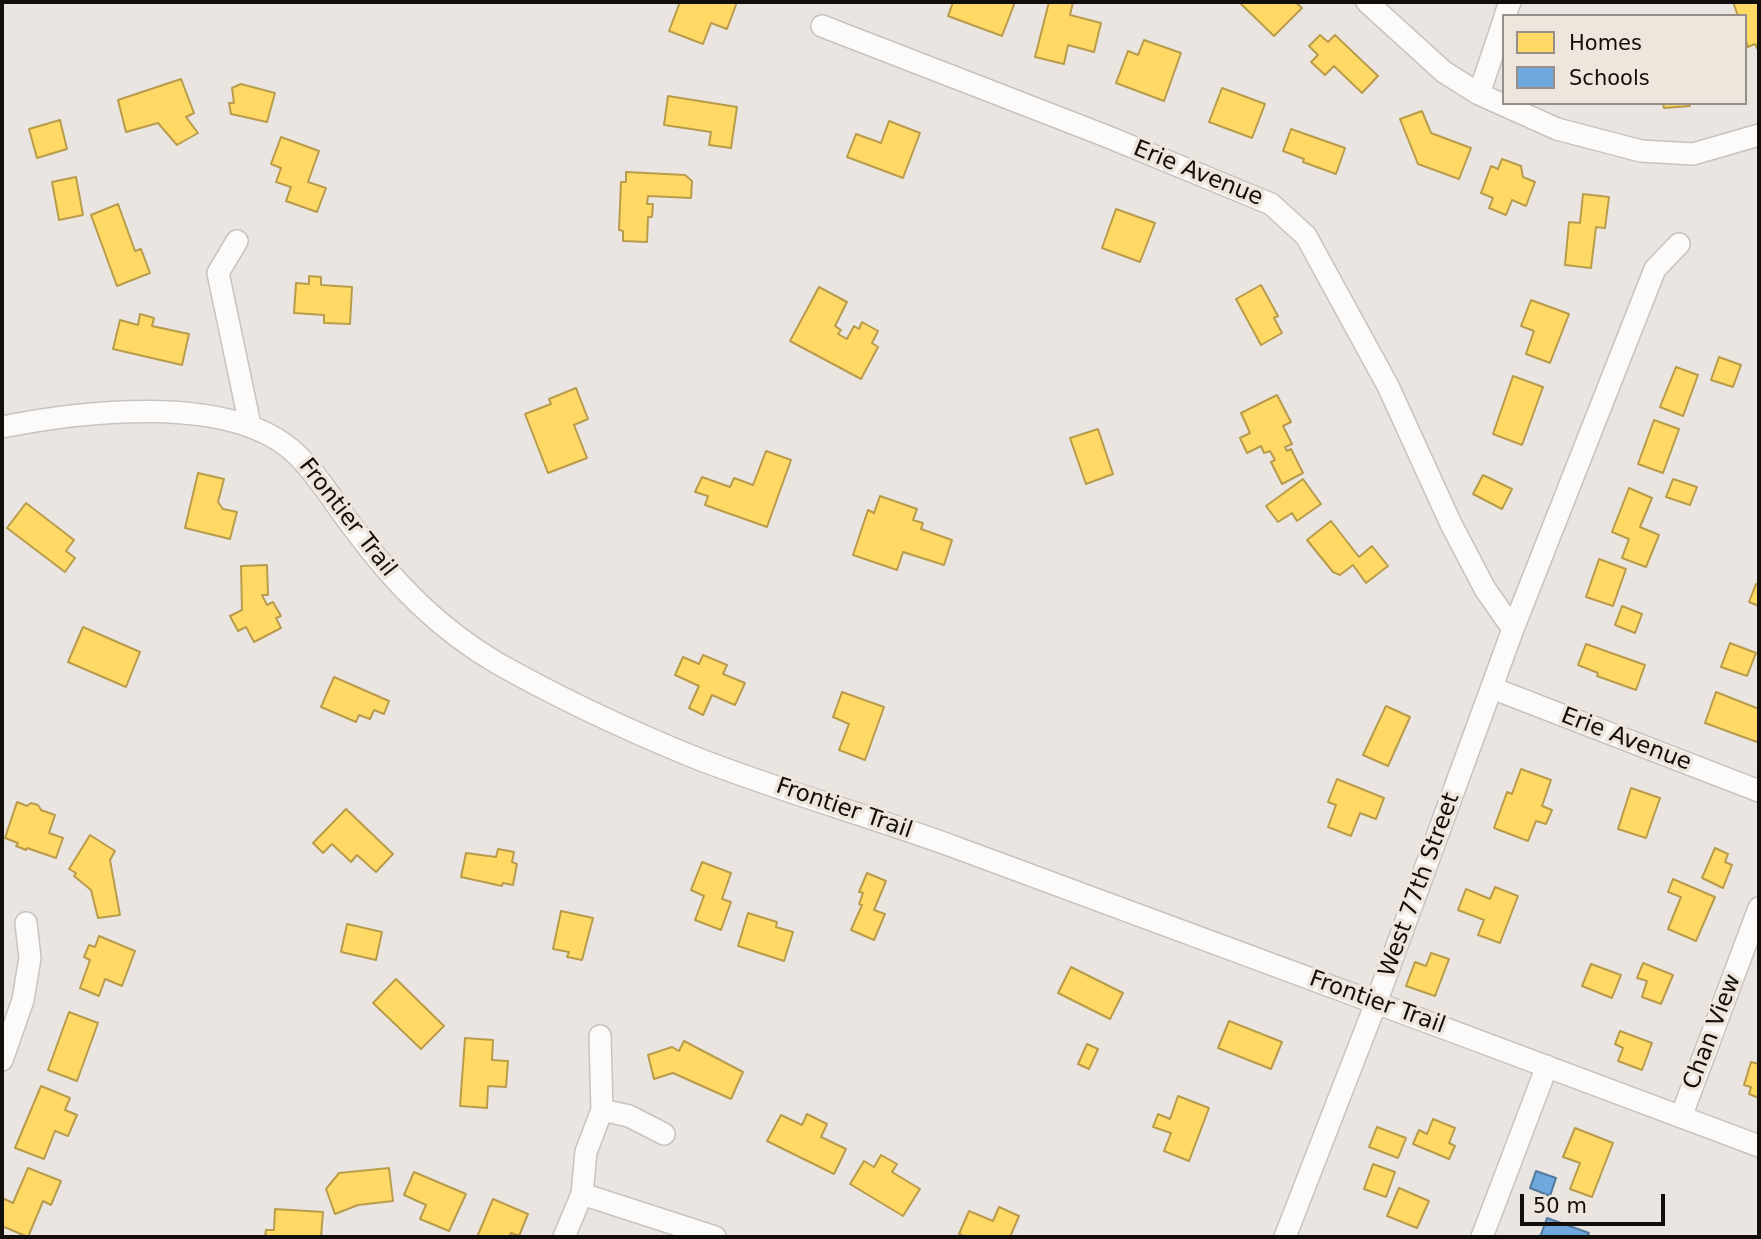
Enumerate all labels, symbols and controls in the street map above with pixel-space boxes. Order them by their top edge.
legend [1502,14,1747,105]
text: Homes [1569,31,1642,55]
text: Schools [1569,66,1650,90]
street label: Erie Avenue [1129,135,1267,213]
street label: Frontier Trail [292,453,402,583]
street label: Erie Avenue [1557,703,1695,777]
street label: Frontier Trail [772,773,916,845]
street label: West 77th Street [1374,789,1466,981]
street label: Frontier Trail [1305,966,1449,1040]
street label: Chan View [1678,970,1748,1094]
scale bar [1523,1180,1668,1224]
text: 50 m [1533,1194,1587,1218]

